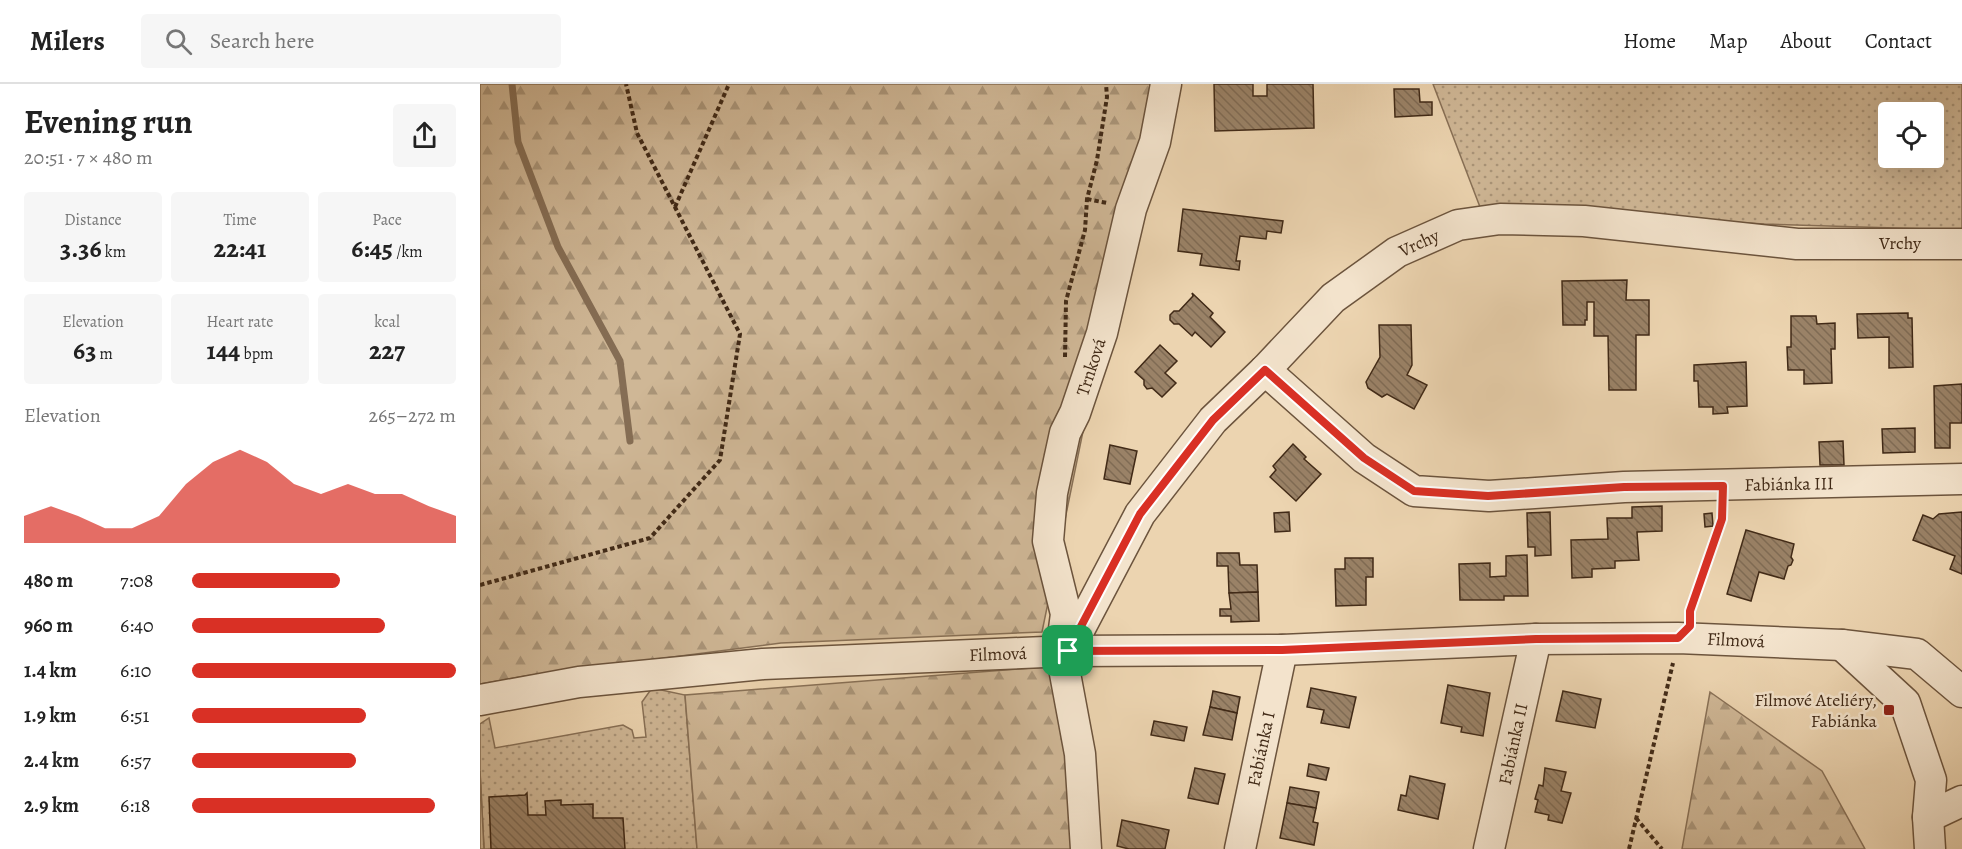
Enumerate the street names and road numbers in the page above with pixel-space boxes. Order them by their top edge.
street label: Vrchy [1394,223,1444,263]
street label: Vrchy [1878,231,1922,255]
street label: Trnková [1070,334,1112,399]
street label: Fabiánka III [1744,471,1834,497]
street label: Filmová [1706,626,1766,654]
street label: Filmová [969,641,1028,667]
street label: Fabiánka II [1493,701,1533,787]
street label: Fabiánka I [1241,709,1281,789]

